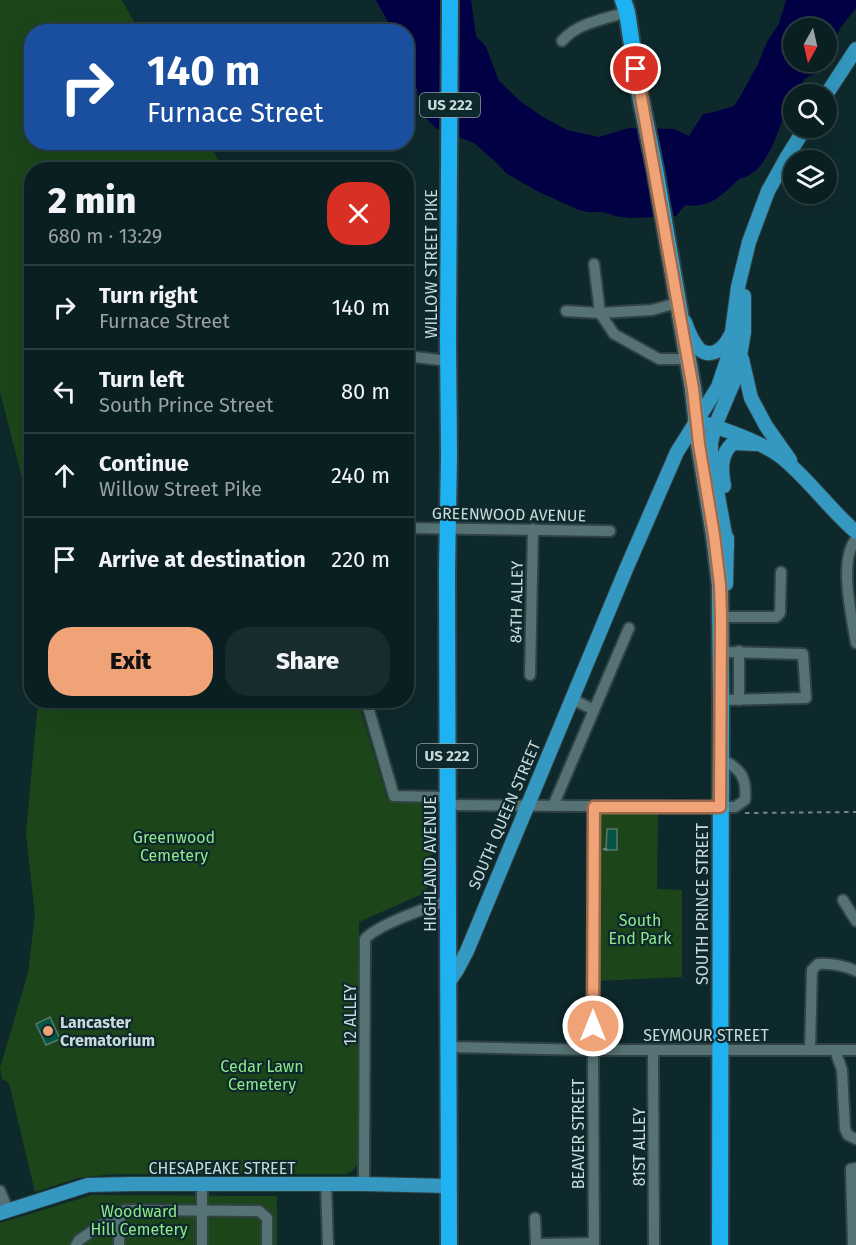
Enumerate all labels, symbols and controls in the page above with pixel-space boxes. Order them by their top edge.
north arrow [783,18,837,72]
map controls [783,18,837,204]
pin [610,43,661,94]
text: 140 m [147,46,260,96]
icon: right [48,48,126,126]
icon: arrive [619,52,652,85]
button: search [783,84,837,138]
road number: US 222 [420,93,480,117]
text: Furnace Street [147,97,323,129]
button: layers [783,150,837,204]
text: 2 min [48,179,136,223]
button: close [327,182,390,245]
street label: WILLOW STREET PIKE [422,189,441,339]
text: 680 m · 13:29 [48,224,162,248]
text: Turn right [99,282,198,309]
icon: right [48,291,81,324]
text: 140 m [332,294,390,321]
text: Furnace Street [99,309,230,333]
text: Turn left [99,366,184,393]
icon: left [48,375,81,408]
text: 80 m [341,378,390,405]
text: South Prince Street [99,393,273,417]
text: Continue [99,450,189,477]
icon: ahead [48,459,81,492]
text: 240 m [331,462,390,489]
text: Willow Street Pike [99,477,262,501]
street label: GREENWOOD AVENUE [432,504,586,525]
icon: arrive [48,543,81,576]
text: Arrive at destination [99,546,306,573]
text: 220 m [331,546,390,573]
street label: 84TH ALLEY [506,561,527,643]
button: Exit [48,627,213,696]
button: Share [225,627,390,696]
street label: SOUTH QUEEN STREET [465,737,545,892]
road number: US 222 [417,744,477,768]
street label: HIGHLAND AVENUE [421,796,440,932]
street label: SOUTH PRINCE STREET [693,822,712,985]
park label: Greenwood Cemetery [133,828,215,865]
park label: South End Park [608,911,672,948]
street label: 12 ALLEY [341,984,360,1046]
position arrow [561,994,625,1058]
place label: Lancaster Crematorium [60,1013,155,1050]
marker: Lancaster Crematorium [41,1024,55,1038]
street label: SEYMOUR STREET [643,1026,769,1045]
park label: Cedar Lawn Cemetery [220,1057,304,1094]
street label: BEAVER STREET [569,1078,588,1189]
street label: 81ST ALLEY [630,1108,649,1186]
street label: CHESAPEAKE STREET [148,1159,296,1178]
park label: Woodward Hill Cemetery [90,1202,188,1239]

